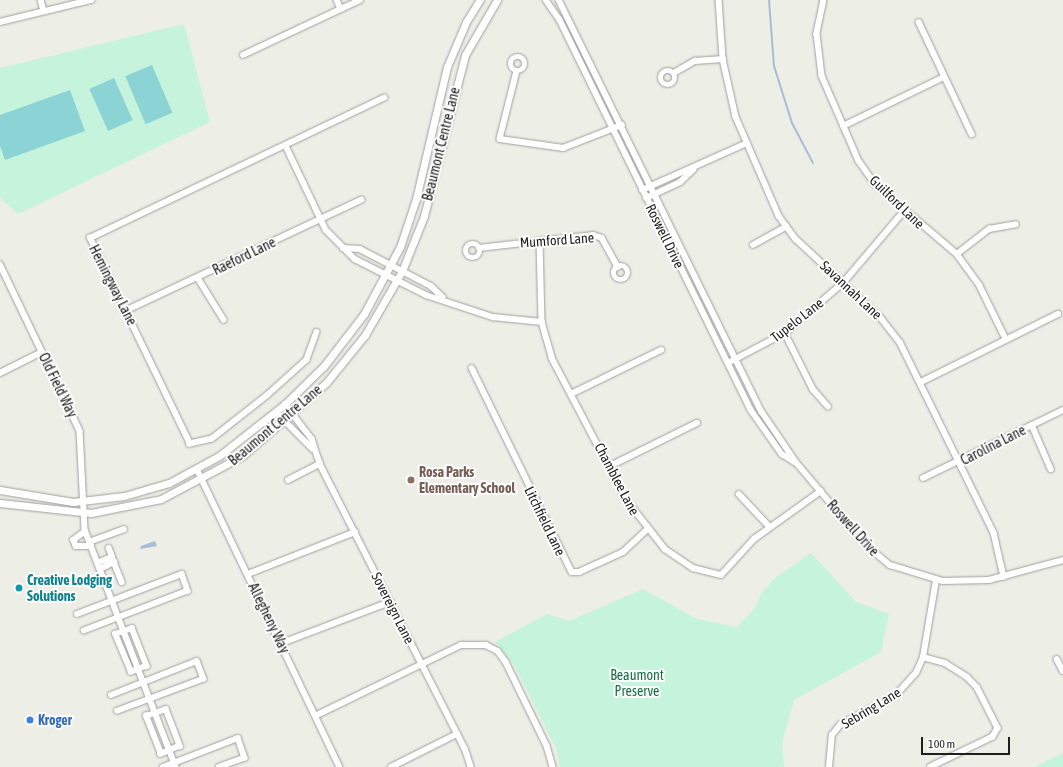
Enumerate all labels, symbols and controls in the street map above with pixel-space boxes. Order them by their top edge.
street label: Beaumont Centre Lane [419,85,463,203]
street label: Guilford Lane [866,172,928,232]
street label: Roswell Drive [642,201,688,271]
street label: Mumford Lane [519,229,595,251]
street label: Raeford Lane [210,234,278,278]
street label: Hemingway Lane [86,242,140,328]
street label: Savannah Lane [817,257,885,323]
street label: Tupelo Lane [767,294,827,346]
street label: Old Field Way [35,350,81,420]
street label: Beaumont Centre Lane [225,381,325,469]
street label: Carolina Lane [958,421,1028,469]
street label: Chamblee Lane [591,440,643,518]
place label: Rosa Parks Elementary School [419,464,515,496]
marker: Rosa Parks Elementary School [406,475,416,485]
street label: Litchfield Lane [521,484,569,558]
street label: Roswell Drive [823,497,883,559]
street label: Sovereign Lane [368,570,418,646]
place label: Creative Lodging Solutions [27,572,112,604]
street label: Allegheny Way [245,580,293,656]
marker: Creative Lodging Solutions [14,583,24,593]
park label: Beaumont Preserve [610,667,664,700]
street label: Sebring Lane [838,684,904,732]
place label: Kroger [38,712,72,728]
marker: Kroger [25,715,35,725]
scale bar [923,729,1012,755]
text: 100 m [928,737,955,751]

